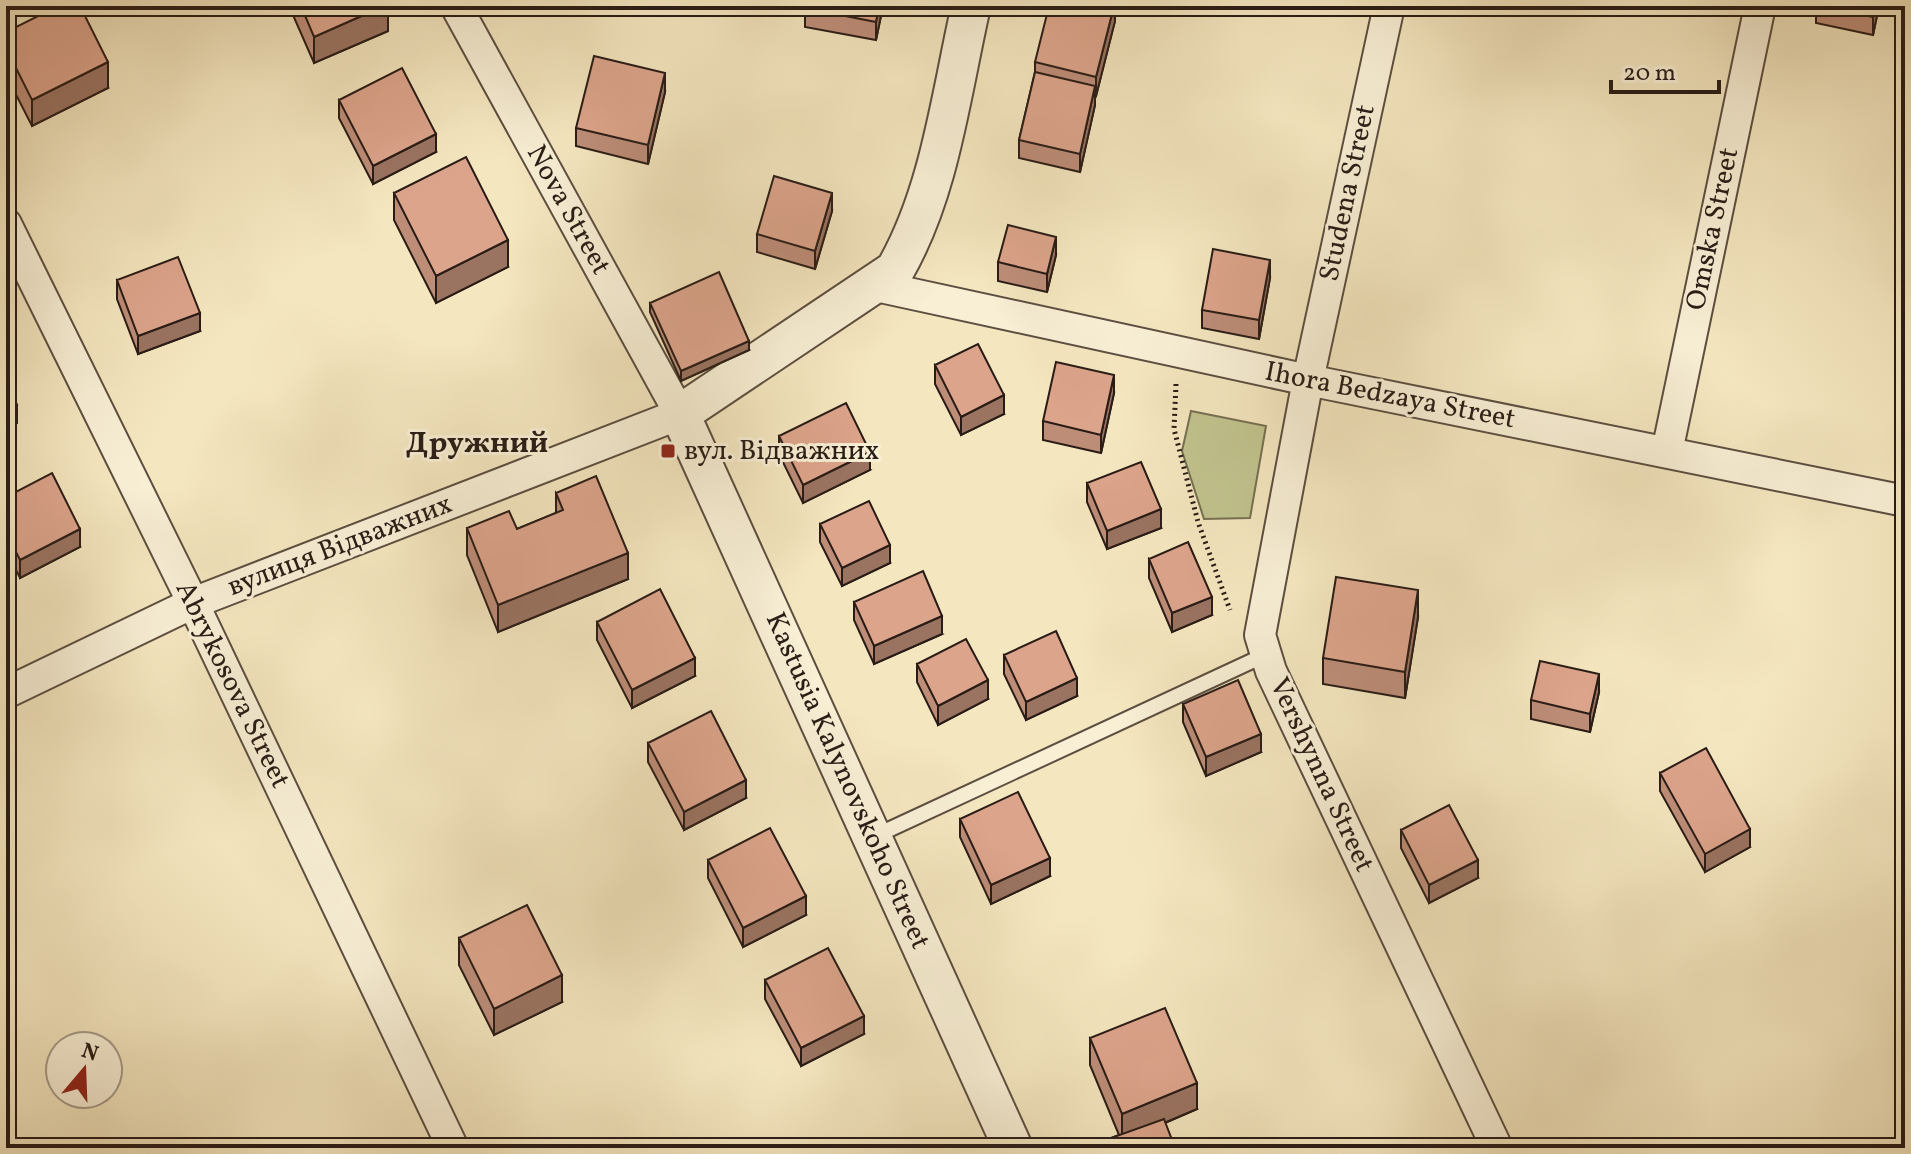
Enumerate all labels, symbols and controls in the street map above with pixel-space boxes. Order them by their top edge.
scale bar [1611,44,1719,94]
text: 20 m [1623,57,1676,91]
street label: Studena Street [1310,101,1386,285]
street label: Nova Street [516,138,620,282]
street label: Omska Street [1677,144,1749,314]
street label: Ihora Bedzaya Street [1261,353,1519,439]
district label: Дружний [406,423,548,465]
place label: вул. Відважних [684,432,879,471]
marker: вул. Відважних [659,442,677,460]
street label: вулиця Відважних [222,485,458,607]
street label: Abrykosova Street [165,575,299,795]
street label: Kastusia Kalynovskoho Street [755,606,939,956]
street label: Vershynna Street [1259,671,1383,879]
north arrow [44,1030,124,1110]
text: N [77,1036,102,1071]

